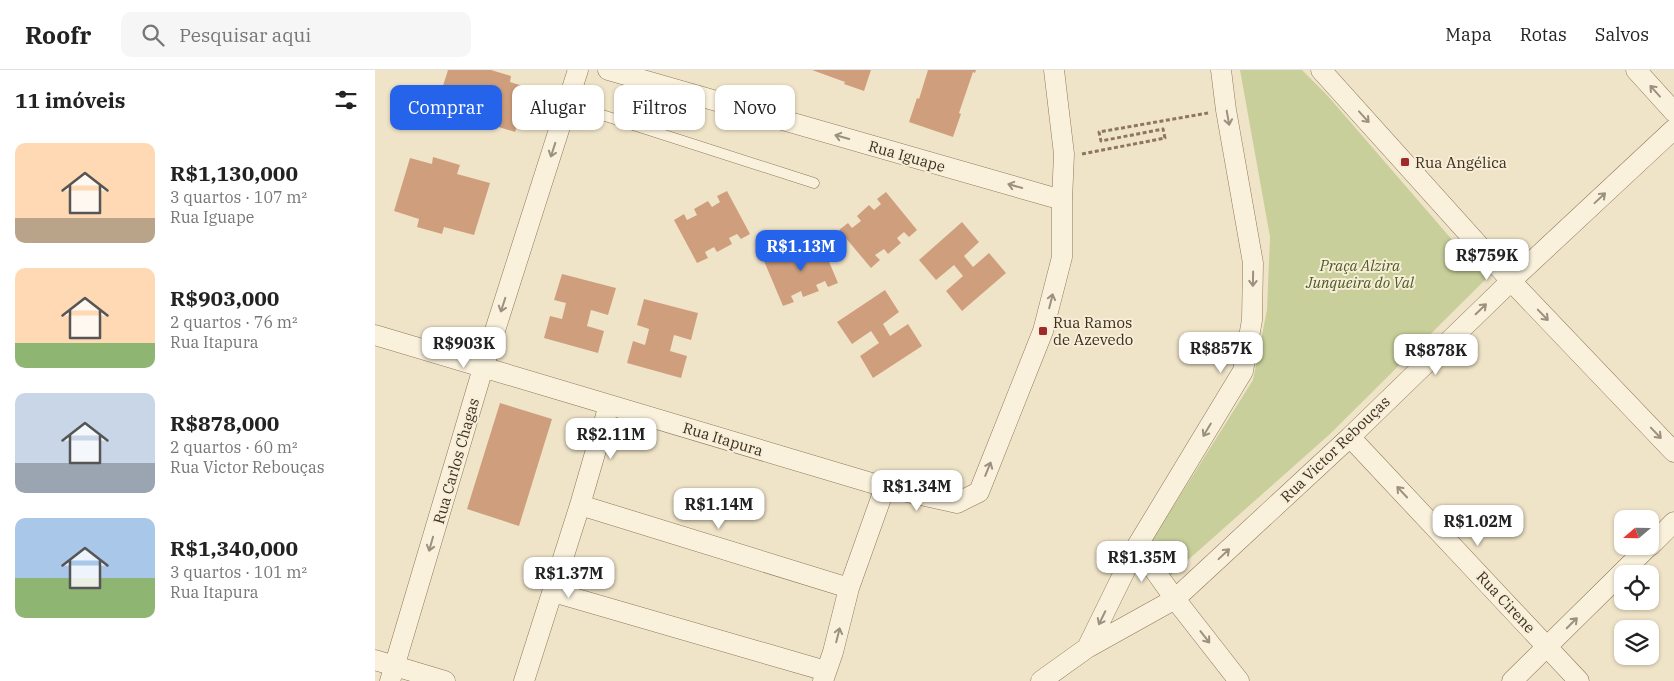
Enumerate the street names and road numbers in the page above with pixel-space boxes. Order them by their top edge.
street label: Rua Iguape [866,136,948,176]
street label: Rua Victor Rebouças [1276,392,1394,506]
street label: Rua Carlos Chagas [429,396,483,526]
street label: Rua Itapura [681,418,765,460]
street label: Rua Cirene [1473,567,1539,637]

